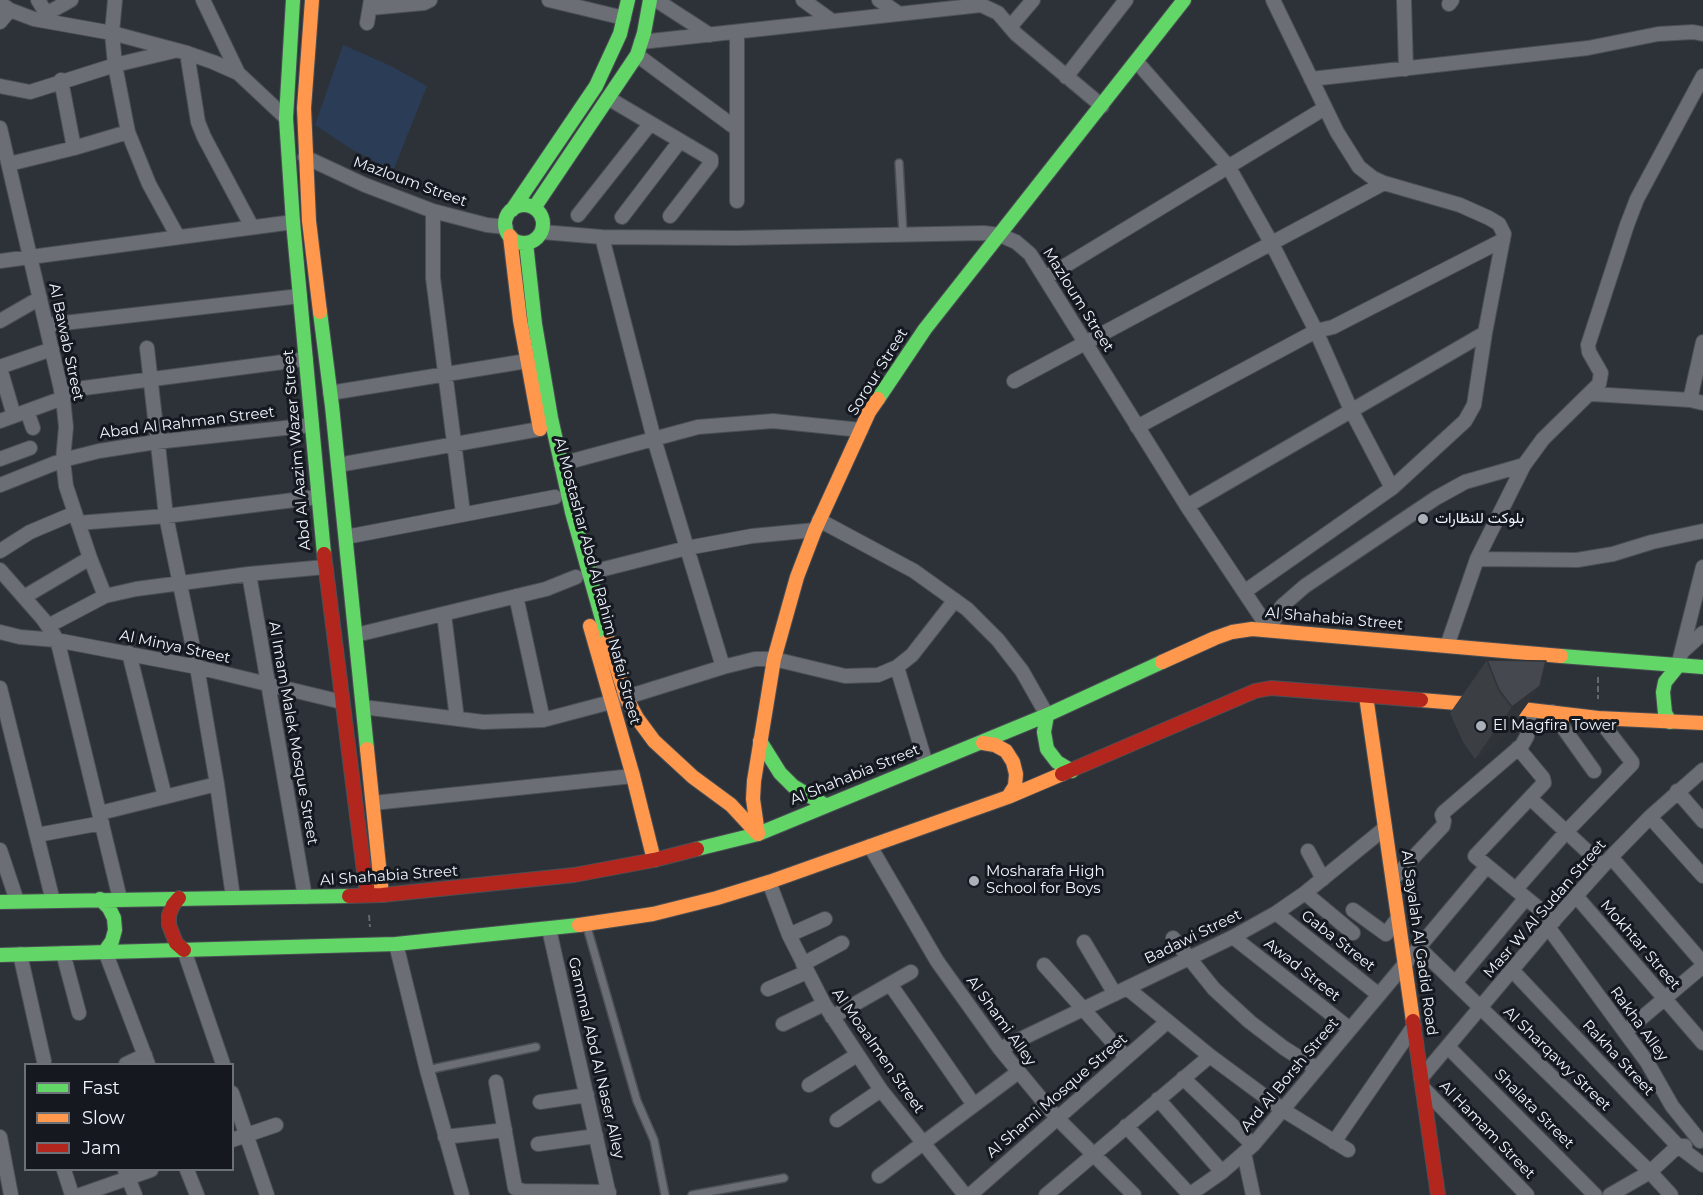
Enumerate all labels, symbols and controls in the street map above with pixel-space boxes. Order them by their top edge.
street label: Mazloum Street [351,153,469,211]
street label: Mazloum Street [1039,245,1117,355]
street label: Al Bawab Street [45,281,87,403]
street label: Sorour Street [844,325,912,419]
street label: Abd Al Aazim Wazer Street [279,349,315,551]
street label: Abad Al Rahman Street [98,403,276,443]
street label: Al Mostashar Abd Al Rahim Nafei Street [550,436,644,726]
place label: بلوكت للنظارات [1435,510,1524,528]
marker: بلوكت للنظارات [1416,512,1430,526]
street label: Al Shahabia Street [1264,604,1404,634]
street label: Al Imam Malek Mosque Street [264,620,322,846]
street label: Al Minya Street [118,626,232,668]
place label: El Magfira Tower [1493,717,1617,735]
marker: El Magfira Tower [1474,719,1488,733]
street label: Al Shahabia Street [788,741,922,809]
street label: Masr W Al Sudan Street [1480,836,1610,982]
street label: Al Sayalah Al Gadid Road [1397,849,1441,1037]
street label: Al Shahabia Street [319,862,459,890]
place label: Mosharafa High School for Boys [986,863,1105,898]
marker: Mosharafa High School for Boys [967,874,981,888]
street label: Mokhtar Street [1596,897,1684,993]
street label: Badawi Street [1142,906,1244,968]
street label: Gaba Street [1298,907,1378,975]
street label: Awad Street [1260,935,1344,1005]
street label: Gammal Abd Al Naser Alley [564,956,628,1160]
street label: Al Shami Alley [962,973,1040,1069]
street label: Rakha Alley [1606,983,1672,1065]
street label: Al Moaalmen Street [828,985,928,1117]
street label: Al Sharqawy Street [1500,1003,1614,1115]
street label: Ard Al Borsh Street [1237,1015,1343,1135]
street label: Rakha Street [1578,1016,1658,1100]
street label: Al Shami Mosque Street [983,1030,1131,1162]
legend [24,1063,234,1171]
street label: Shalata Street [1491,1066,1577,1152]
text: Fast [82,1077,120,1099]
street label: Al Hamam Street [1435,1077,1539,1183]
text: Slow [82,1107,125,1129]
text: Jam [82,1137,121,1159]

